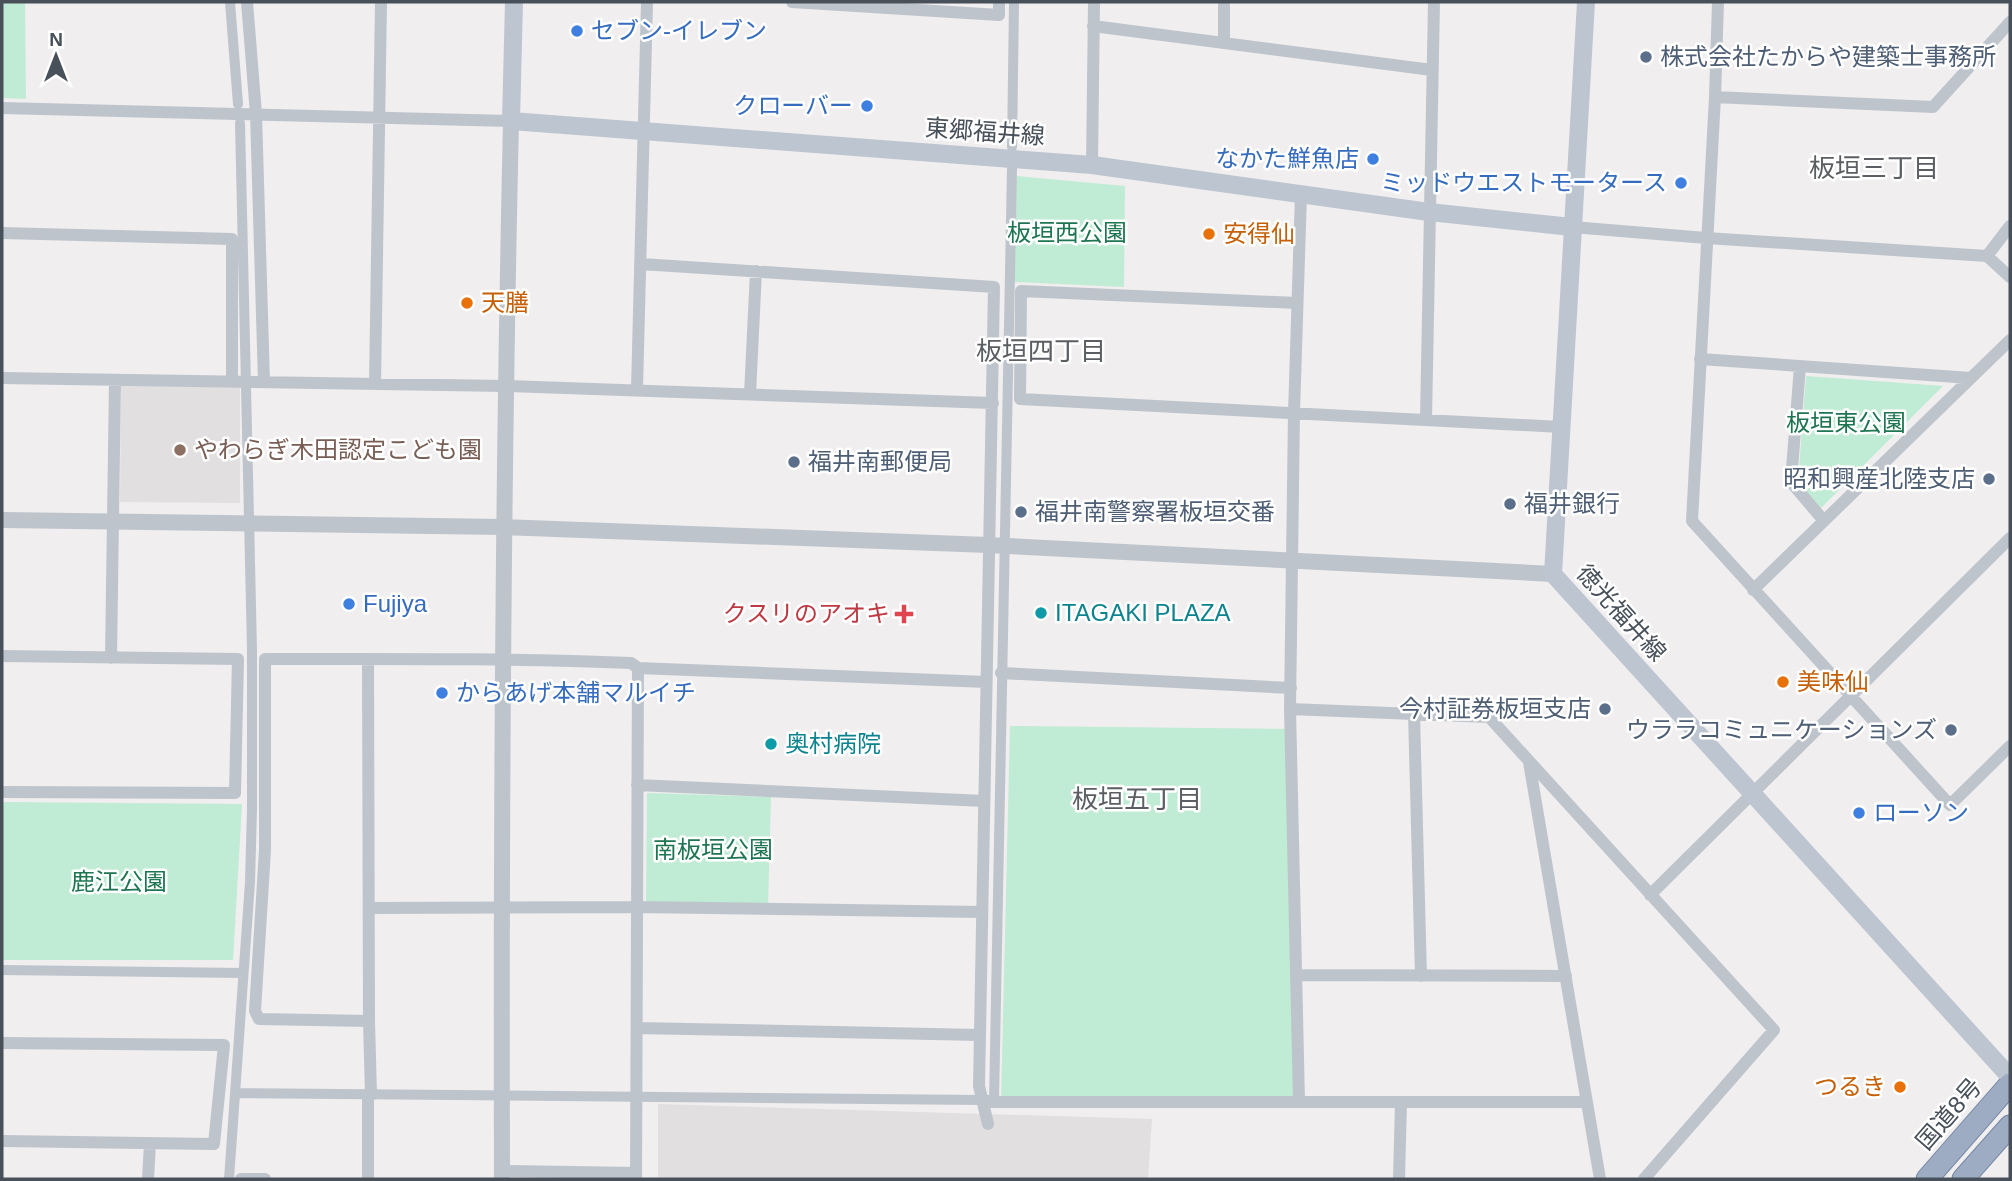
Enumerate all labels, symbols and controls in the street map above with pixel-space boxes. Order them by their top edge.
place label: セブン-イレブン [591,17,767,44]
north arrow [21,21,91,91]
marker: セブン-イレブン [569,23,585,39]
text: N [49,29,63,50]
place label: 株式会社たからや建築士事務所 [1660,43,1996,70]
marker: 株式会社たからや建築士事務所 [1638,49,1654,65]
place label: クローバー [733,92,853,119]
marker: クローバー [859,98,875,114]
street label: 東郷福井線 [924,114,1046,149]
place label: なかた鮮魚店 [1215,145,1359,172]
marker: なかた鮮魚店 [1365,151,1381,167]
district label: 板垣三丁目 [1809,153,1939,183]
place label: ミッドウエストモータース [1380,169,1667,196]
marker: ミッドウエストモータース [1673,175,1689,191]
park label: 板垣西公園 [1007,219,1127,246]
place label: 安得仙 [1223,220,1295,247]
marker: 安得仙 [1201,226,1217,242]
place label: 天膳 [481,289,529,316]
marker: 天膳 [459,295,475,311]
district label: 板垣四丁目 [976,336,1106,366]
park label: 板垣東公園 [1786,409,1906,436]
place label: やわらぎ木田認定こども園 [194,436,482,463]
marker: やわらぎ木田認定こども園 [172,442,188,458]
place label: 福井南郵便局 [808,448,952,475]
marker: 福井南郵便局 [786,454,802,470]
place label: 昭和興産北陸支店 [1783,465,1975,492]
marker: 昭和興産北陸支店 [1981,471,1997,487]
place label: 福井銀行 [1524,490,1620,517]
marker: 福井銀行 [1502,496,1518,512]
place label: 福井南警察署板垣交番 [1035,498,1275,525]
marker: 福井南警察署板垣交番 [1013,504,1029,520]
street label: 徳光福井線 [1571,559,1672,666]
place label: Fujiya [363,590,428,617]
marker: Fujiya [341,596,357,612]
place label: ITAGAKI PLAZA [1055,599,1231,626]
place label: クスリのアオキ [723,600,890,627]
marker: ITAGAKI PLAZA [1033,605,1049,621]
marker: クスリのアオキ [896,606,912,622]
place label: 美味仙 [1797,668,1869,695]
marker: 美味仙 [1775,674,1791,690]
place label: からあげ本舗マルイチ [456,679,696,706]
marker: からあげ本舗マルイチ [434,685,450,701]
place label: 今村証券板垣支店 [1399,695,1591,722]
marker: 今村証券板垣支店 [1597,701,1613,717]
place label: ウララコミュニケーションズ [1626,716,1937,743]
marker: ウララコミュニケーションズ [1943,722,1959,738]
place label: 奥村病院 [785,730,881,757]
marker: 奥村病院 [763,736,779,752]
district label: 板垣五丁目 [1072,784,1202,814]
place label: ローソン [1873,799,1969,826]
marker: ローソン [1851,805,1867,821]
park label: 南板垣公園 [653,836,773,863]
park label: 鹿江公園 [71,868,167,895]
place label: つるき [1814,1073,1886,1100]
street label: 国道8号 [1910,1073,1987,1155]
marker: つるき [1892,1079,1908,1095]

